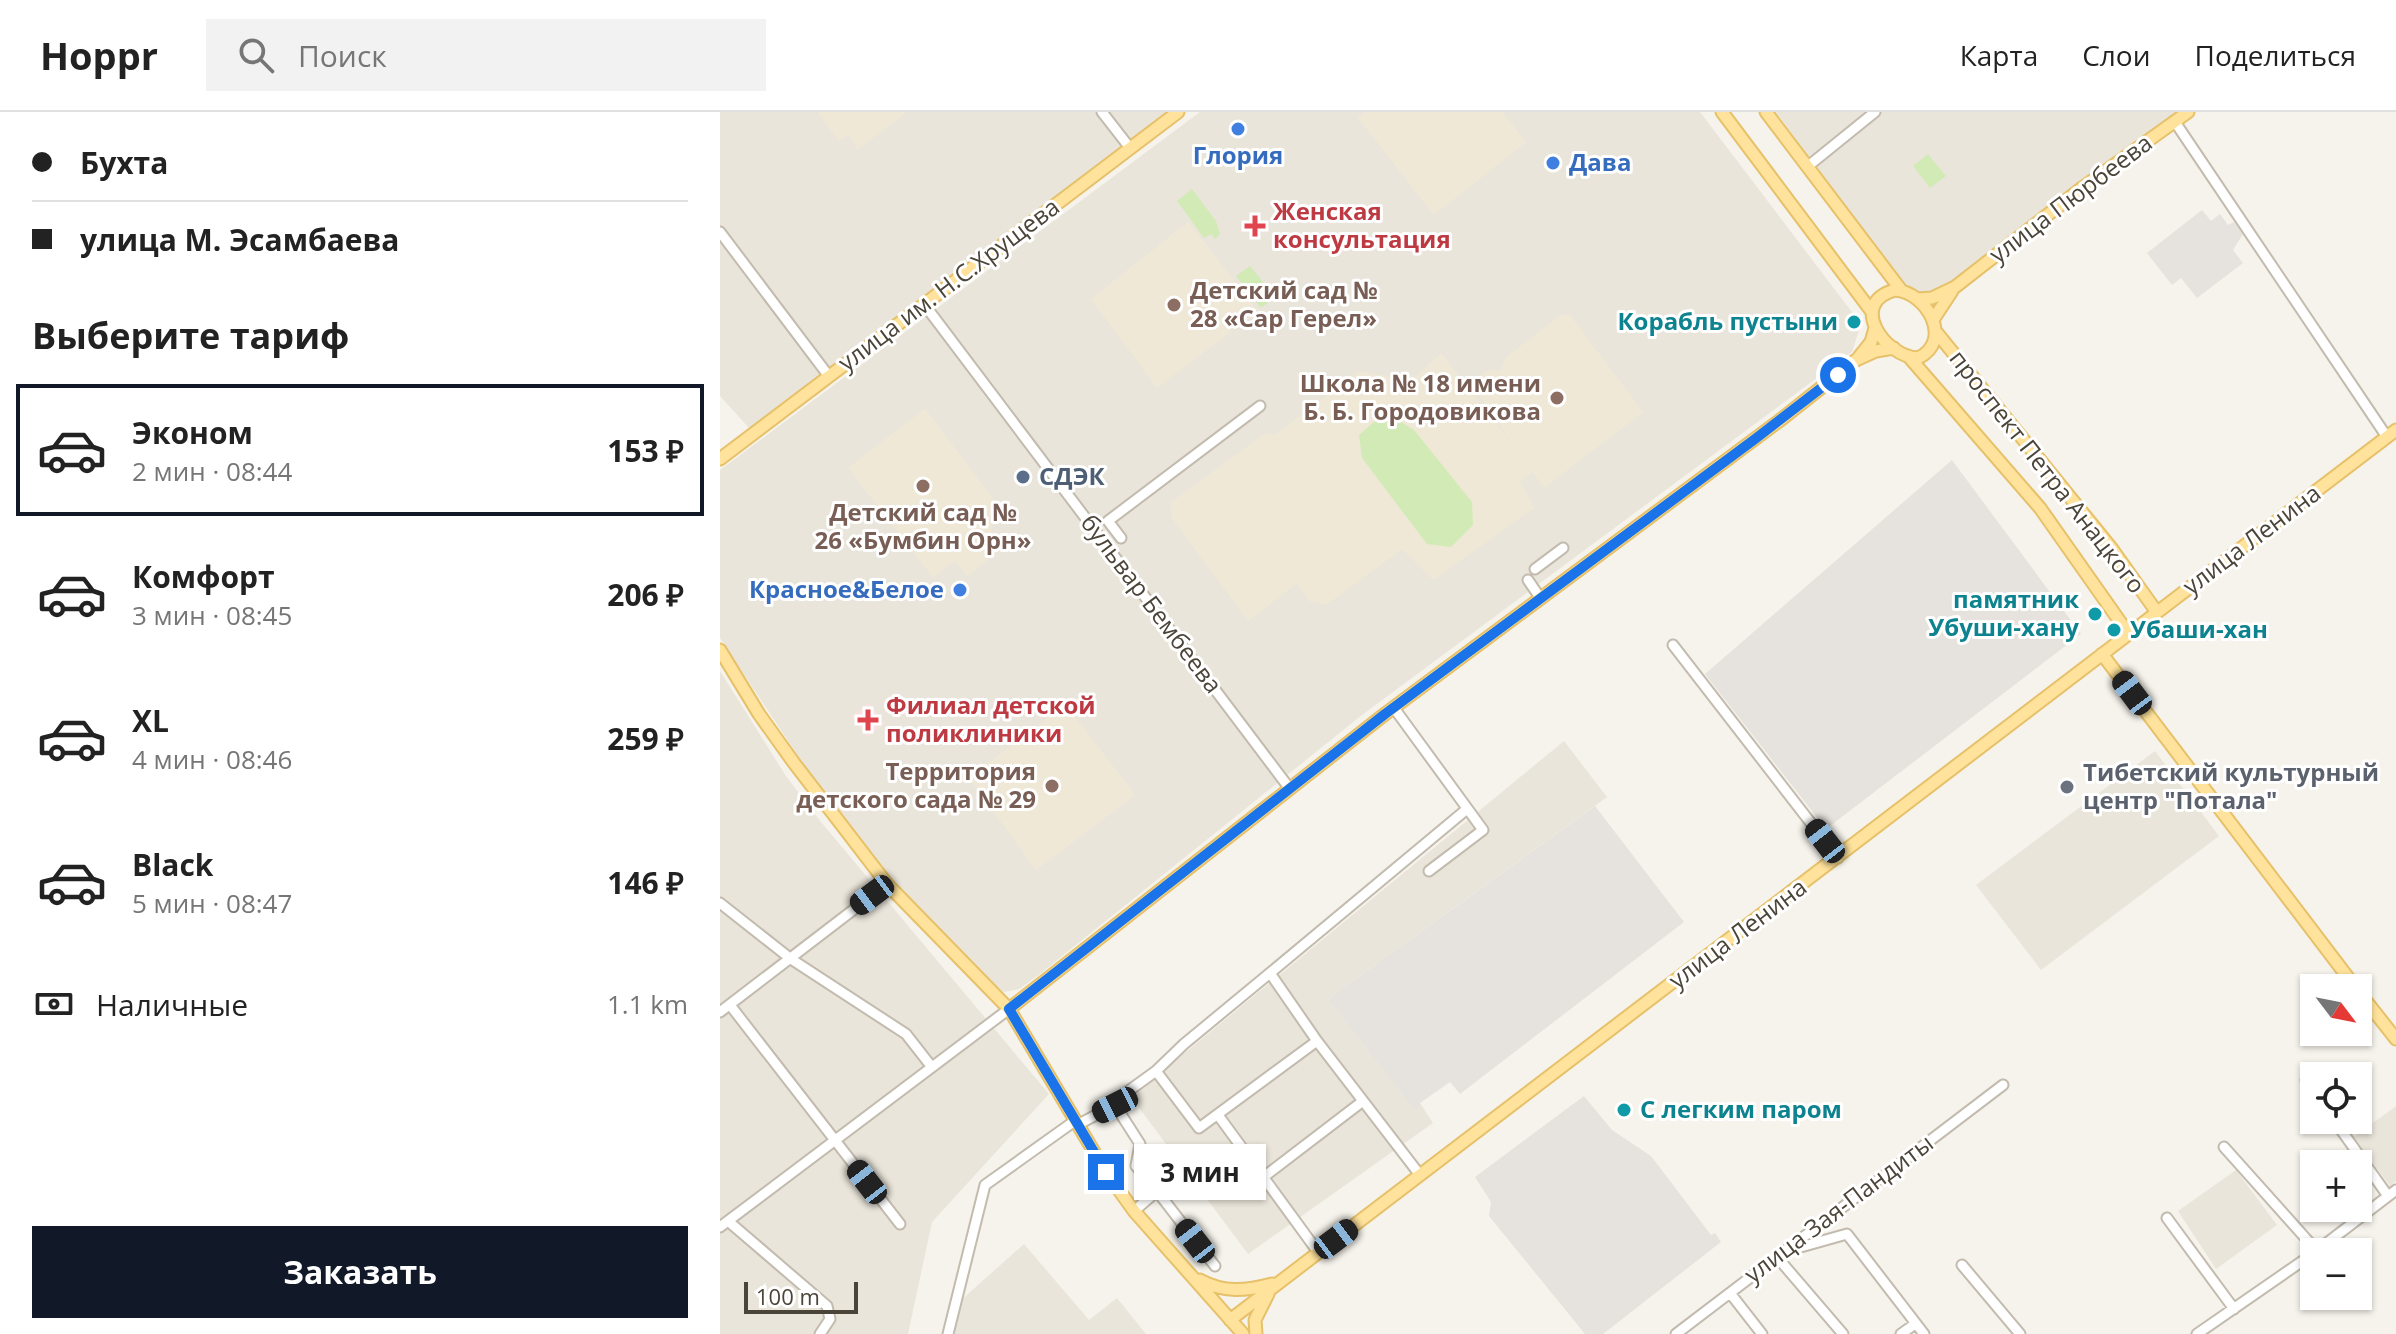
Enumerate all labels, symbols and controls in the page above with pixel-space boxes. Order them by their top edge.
search box [206,19,766,91]
text: Hoppr [40,29,158,81]
icon: search [234,33,278,77]
text: Поиск [298,35,387,76]
text: Карта [1960,36,2038,74]
text: Слои [2082,36,2151,74]
text: Поделиться [2195,36,2356,74]
marker: Глория [1229,120,1247,138]
street label: улица Пюрбеева [1982,126,2158,270]
place label: Глория [1193,138,1283,171]
text: Бухта [80,142,168,183]
place label: Дава [1569,145,1631,178]
marker: Дава [1544,154,1562,172]
street label: улица им. Н.С.Хрущева [831,190,1065,378]
place label: Женская консультация [1273,194,1451,255]
marker: Женская консультация [1244,215,1266,237]
text: улица М. Эсамбаева [80,219,399,260]
place label: Детский сад № 28 «Сар Герел» [1190,273,1378,334]
marker: Детский сад № 28 «Сар Герел» [1165,296,1183,314]
place label: Корабль пустыни [1617,304,1838,337]
text: Выберите тариф [32,311,349,360]
marker: Корабль пустыни [1845,313,1863,331]
street label: проспект Петра Анацкого [1943,342,2154,600]
route start [1820,357,1856,393]
place label: Школа № 18 имени Б. Б. Городовикова [1300,366,1541,427]
marker: Школа № 18 имени Б. Б. Городовикова [1548,389,1566,407]
text: Эконом [132,412,253,453]
icon: car [36,414,108,486]
text: 153 ₽ [607,430,684,471]
text: 2 мин · 08:44 [132,453,292,489]
place label: СДЭК [1039,459,1106,492]
marker: СДЭК [1014,468,1032,486]
street label: улица Ленина [2175,476,2327,602]
marker: Детский сад № 26 «Бумбин Орн» [914,477,932,495]
place label: Детский сад № 26 «Бумбин Орн» [815,495,1031,556]
street label: бульвар Бембеева [1074,507,1230,699]
text: Комфорт [132,556,275,597]
icon: car [36,558,108,630]
place label: Красное&Белое [749,572,944,605]
text: 206 ₽ [607,574,684,615]
marker: Красное&Белое [951,581,969,599]
place label: памятник Убуши-хану [1928,582,2079,643]
text: 3 мин · 08:45 [132,597,292,633]
marker: памятник Убуши-хану [2086,605,2104,623]
place label: Убаши-хан [2130,612,2268,645]
marker: Убаши-хан [2105,621,2123,639]
car [2108,667,2156,719]
place label: Филиал детской поликлиники [886,688,1096,749]
text: XL [132,700,169,741]
icon: car [36,702,108,774]
marker: Филиал детской поликлиники [857,709,879,731]
text: 259 ₽ [607,718,684,759]
text: 4 мин · 08:46 [132,741,292,777]
place label: Территория детского сада № 29 [796,754,1036,815]
place label: Тибетский культурный центр "Потала" [2083,755,2379,816]
marker: Территория детского сада № 29 [1043,777,1061,795]
marker: Тибетский культурный центр "Потала" [2058,778,2076,796]
car [1801,815,1849,867]
text: Black [132,844,213,885]
icon: car [36,846,108,918]
text: 146 ₽ [607,862,684,903]
street label: улица Ленина [1661,870,1813,996]
car [846,871,898,919]
text: 5 мин · 08:47 [132,885,292,921]
north arrow [2300,974,2372,1046]
map controls [2300,974,2372,1310]
icon: cash [32,982,76,1026]
text: Наличные [96,984,248,1025]
text: 1.1 km [607,986,688,1022]
button: locate [2300,1062,2372,1134]
car [1088,1083,1142,1127]
place label: С легким паром [1640,1092,1842,1125]
marker: С легким паром [1615,1101,1633,1119]
street label: улица Зая-Пандиты [1737,1126,1939,1290]
callout: 3 мин [1134,1144,1266,1200]
button: + [2300,1150,2372,1222]
route end [1088,1154,1124,1190]
text: 3 мин [1160,1154,1240,1190]
car [843,1156,891,1208]
car [1171,1215,1219,1267]
car [1310,1215,1362,1263]
button: Заказать [32,1226,688,1318]
button: − [2300,1238,2372,1310]
scale bar [744,1278,858,1314]
text: 100 m [756,1281,820,1311]

